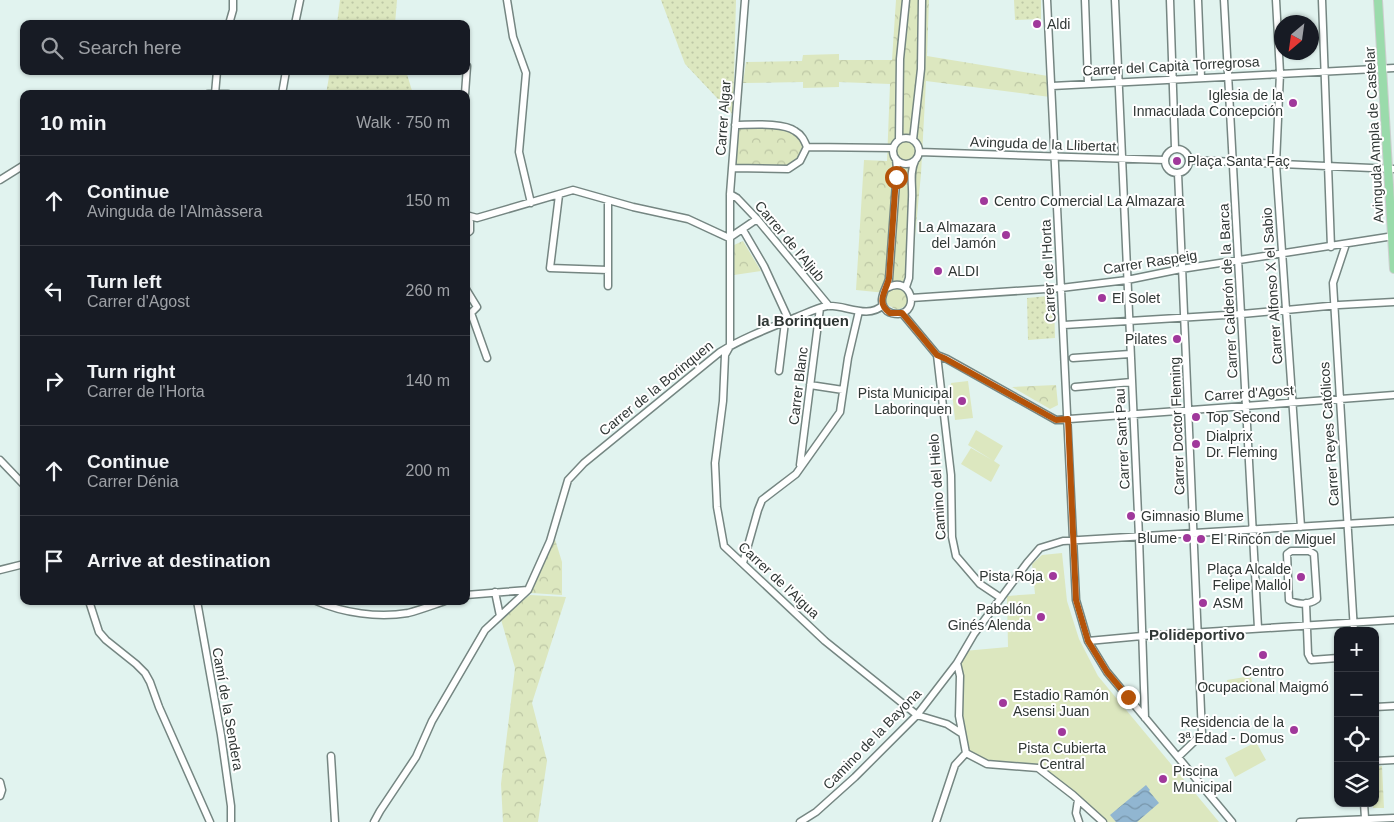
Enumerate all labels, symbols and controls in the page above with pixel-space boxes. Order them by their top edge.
north arrow [1274,15,1319,60]
place label: Aldi [1047,16,1070,32]
marker: Aldi [1031,18,1043,30]
search box [20,20,470,75]
icon: search [38,34,66,62]
text: Search here [78,37,182,58]
street label: Avinguda Ampla de Castelar [1361,46,1387,224]
street label: Carrer del Capità Torregrosa [1082,53,1260,79]
street label: Carrer Algar [712,79,734,156]
place label: Iglesia de la Inmaculada Concepción [1133,87,1283,119]
marker: Iglesia de la Inmaculada Concepción [1287,97,1299,109]
text: 10 min [40,111,107,134]
text: Walk · 750 m [356,114,450,131]
street label: Avinguda de la Llibertat [970,133,1116,155]
place label: Plaça Santa Faç [1187,153,1290,169]
marker: Plaça Santa Faç [1171,155,1183,167]
route start [885,166,908,189]
text: Continue [87,181,169,202]
icon: ahead [40,187,68,215]
text: 150 m [406,192,450,209]
place label: Centro Comercial La Almazara [994,193,1185,209]
marker: Centro Comercial La Almazara [978,195,990,207]
street label: Carrer de l'Aljub [752,198,828,285]
text: Avinguda de l'Almàssera [87,203,262,220]
street label: Carrer Calderón de la Barca [1215,203,1241,379]
street label: Carrer Alfonso X el Sabio [1259,207,1285,365]
place label: La Almazara del Jamón [918,219,996,251]
street label: Carrer de l'Horta [1037,219,1059,323]
marker: La Almazara del Jamón [1000,229,1012,241]
street label: Carrer Raspeig [1102,247,1198,277]
place label: ALDI [948,263,979,279]
marker: ALDI [932,265,944,277]
text: Turn left [87,271,162,292]
icon: left [40,277,68,305]
text: 260 m [406,282,450,299]
place label: El Solet [1112,290,1160,306]
marker: El Solet [1096,292,1108,304]
text: Carrer d'Agost [87,293,190,310]
district label: la Borinquen [757,312,849,329]
place label: Pilates [1125,331,1167,347]
marker: Pilates [1171,333,1183,345]
street label: Carrer de la Borinquen [596,337,716,439]
street label: Carrer Blanc [785,346,811,426]
street label: Carrer Doctor Fleming [1167,357,1187,495]
text: Turn right [87,361,175,382]
street label: Carrer Reyes Católicos [1316,361,1342,507]
icon: right [40,367,68,395]
text: 140 m [406,372,450,389]
street label: Carrer d'Agost [1204,382,1294,404]
text: Carrer de l'Horta [87,383,205,400]
place label: Pista Municipal Laborinquen [858,385,952,417]
street label: Carrer Sant Pau [1111,388,1133,490]
marker: Pista Municipal Laborinquen [956,395,968,407]
place label: Top Second [1206,409,1280,425]
marker: Top Second [1190,411,1202,423]
place label: Dialprix Dr. Fleming [1206,428,1278,460]
street label: Camino del Hielo [925,433,949,541]
marker: Dialprix Dr. Fleming [1190,438,1202,450]
text: Continue [87,451,169,472]
icon: ahead [40,457,68,485]
text: 200 m [406,462,450,479]
text: Carrer Dénia [87,473,179,490]
place label: Gimnasio Blume [1141,508,1244,524]
marker: Gimnasio Blume [1125,510,1137,522]
place label: Blume [1137,530,1177,546]
place label: El Rincón de Miguel [1211,531,1336,547]
marker: Blume [1181,532,1193,544]
marker: El Rincón de Miguel [1195,533,1207,545]
street label: Carrer de l'Aigua [735,538,823,622]
icon: arrive [40,547,68,575]
text: Arrive at destination [87,550,271,571]
place label: Plaça Alcalde Felipe Mallol [1207,561,1291,593]
place label: Pista Roja [979,568,1043,584]
marker: Pista Roja [1047,570,1059,582]
marker: Plaça Alcalde Felipe Mallol [1295,571,1307,583]
place label: ASM [1213,595,1243,611]
marker: ASM [1197,597,1209,609]
place label: Pabellón Ginés Alenda [948,601,1031,633]
marker: Pabellón Ginés Alenda [1035,611,1047,623]
district label: Polideportivo [1149,626,1245,643]
map controls [1334,627,1379,807]
button: + [1334,627,1379,672]
street label: Camí de la Sendera [209,646,247,772]
marker: Centro Ocupacional Maigmó [1257,649,1269,661]
place label: Centro Ocupacional Maigmó [1197,663,1329,695]
button: − [1334,672,1379,717]
street label: Camino de la Bayona [820,685,924,793]
route end [1117,686,1140,709]
place label: Estadio Ramón Asensi Juan [1013,687,1109,719]
marker: Estadio Ramón Asensi Juan [997,697,1009,709]
place label: Residencia de la 3ª Edad - Domus [1178,714,1284,746]
button: locate [1334,717,1379,762]
marker: Residencia de la 3ª Edad - Domus [1288,724,1300,736]
marker: Pista Cubierta Central [1056,726,1068,738]
place label: Pista Cubierta Central [1018,740,1106,772]
button: layers [1334,762,1379,807]
place label: Piscina Municipal [1173,763,1232,795]
marker: Piscina Municipal [1157,773,1169,785]

